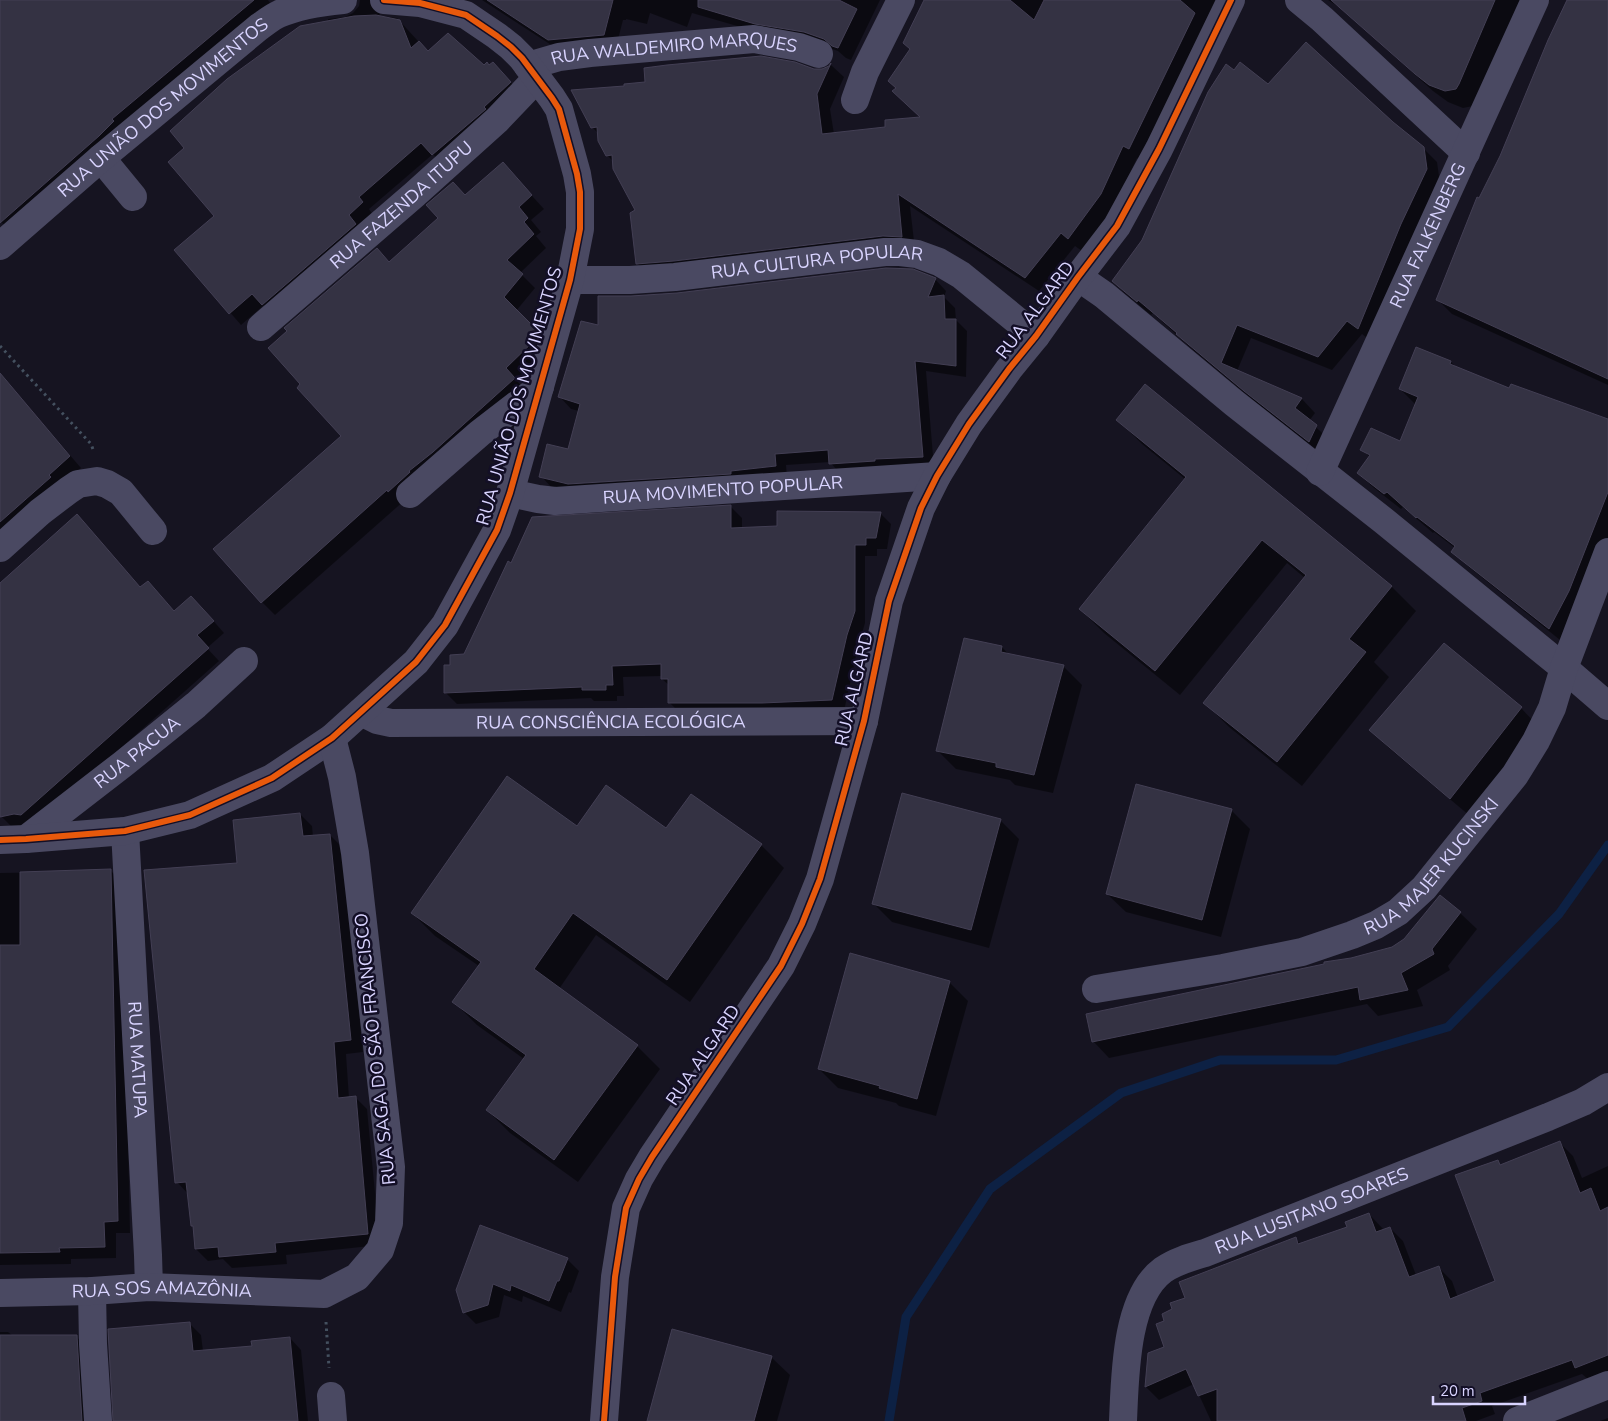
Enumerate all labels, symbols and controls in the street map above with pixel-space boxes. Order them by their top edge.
street label: RUA UNIÃO DOS MOVIMENTOS [52,12,273,203]
street label: RUA WALDEMIRO MARQUES [548,26,799,71]
street label: RUA FAZENDA ITUPU [325,135,478,274]
street label: RUA FALKENBERG [1384,159,1471,312]
street label: RUA CULTURA POPULAR [710,240,924,285]
street label: RUA ALGARD [990,256,1080,364]
street label: RUA UNIÃO DOS MOVIMENTOS [471,264,567,528]
street label: RUA MOVIMENTO POPULAR [602,470,844,510]
street label: RUA ALGARD [829,629,879,749]
street label: RUA PACUA [89,710,185,794]
street label: RUA CONSCIÊNCIA ECOLÓGICA [476,710,746,735]
street label: RUA MAJER KUCINSKI [1360,793,1504,941]
street label: RUA SAGA DO SÃO FRANCISCO [349,912,401,1186]
street label: RUA ALGARD [660,1000,746,1110]
street label: RUA MATUPA [122,1001,153,1119]
street label: RUA LUSITANO SOARES [1211,1161,1412,1260]
street label: RUA SOS AMAZÔNIA [72,1275,252,1303]
scale bar [1433,1374,1526,1406]
text: 20 m [1440,1381,1475,1401]

